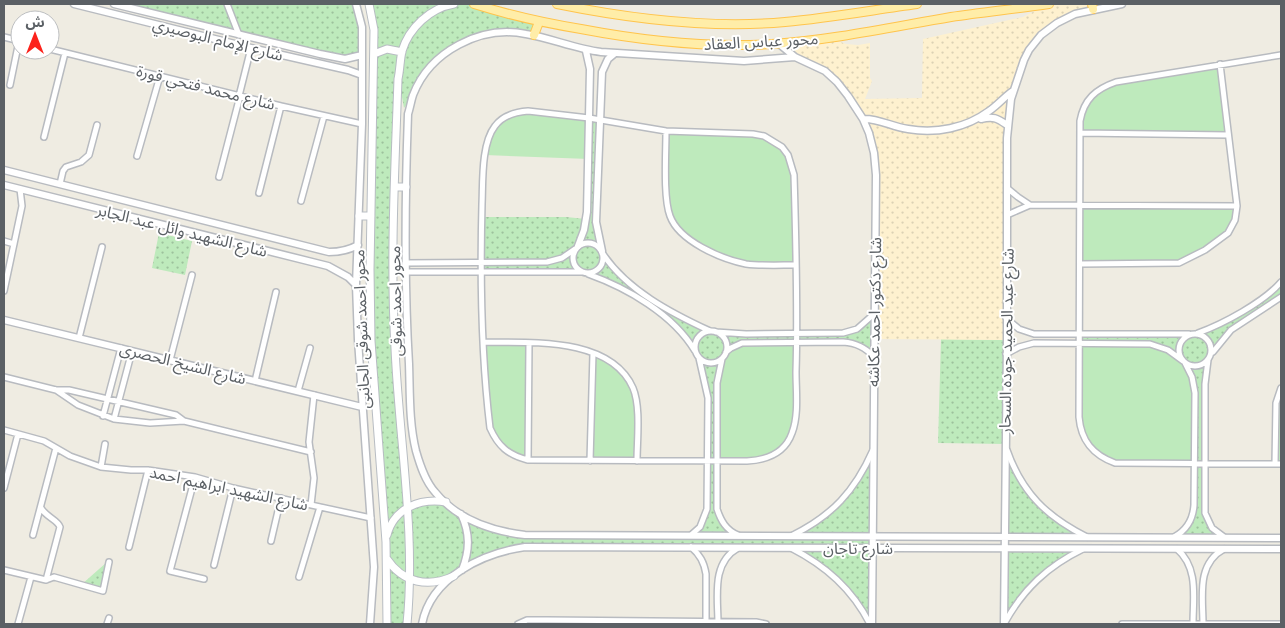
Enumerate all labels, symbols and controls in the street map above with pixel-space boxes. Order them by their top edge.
north arrow [10,10,60,60]
text: ش [25,13,45,31]
street label: شارع الإمام البوصيري [150,13,285,68]
street label: محور عباس العقاد [703,28,819,54]
street label: شارع محمد فتحي قورة [134,60,277,117]
street label: شارع الشهيد وائل عبد الجابر [93,199,269,264]
street label: شارع دكتور احمد عكاشه [863,237,888,387]
street label: محور احمد شوقى [384,245,406,357]
street label: شارع عبد الحميد جوده السحار [994,248,1021,435]
street label: محور احمد شوقى الجانبى [348,249,374,409]
street label: شارع الشيخ الحصرى [117,338,248,391]
street label: شارع الشهيد ابراهيم احمد [147,461,310,517]
street label: شارع تاجان [823,538,893,561]

